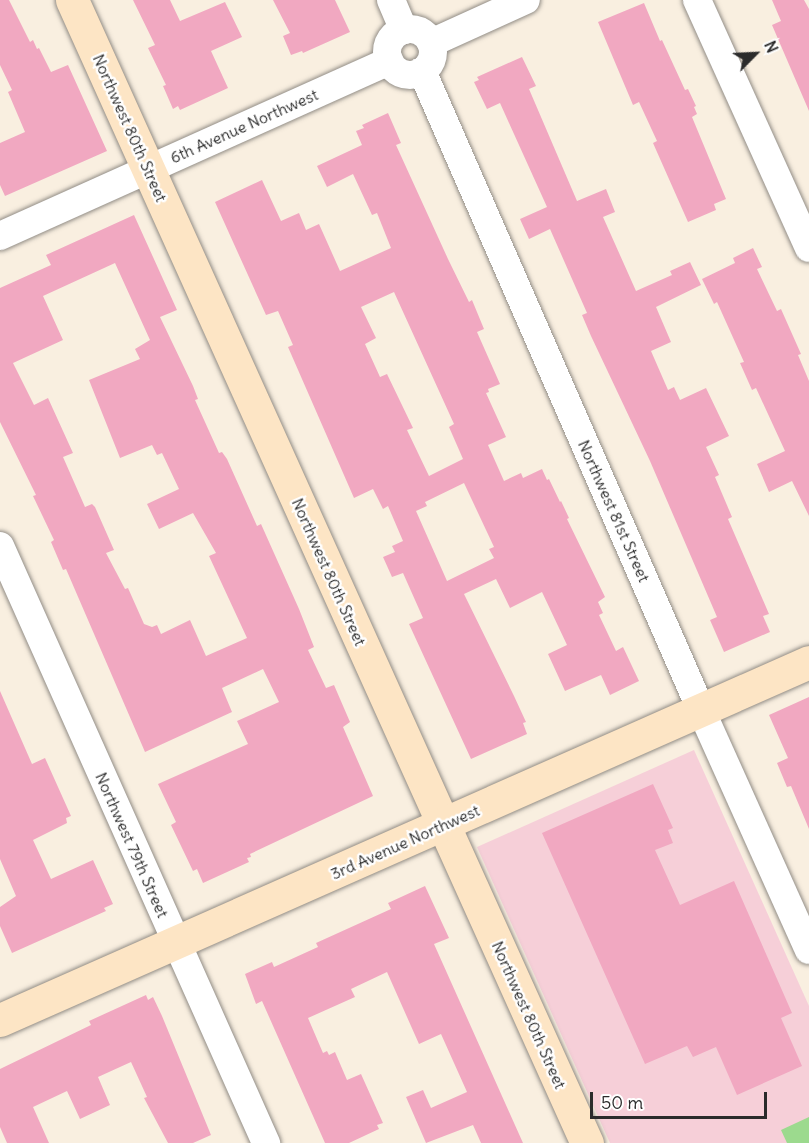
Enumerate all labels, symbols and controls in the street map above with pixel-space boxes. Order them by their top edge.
north arrow [725,24,785,84]
text: N [760,38,783,56]
street label: Northwest 80th Street [89,51,171,205]
street label: 6th Avenue Northwest [167,85,321,167]
street label: Northwest 81st Street [574,437,654,585]
street label: Northwest 80th Street [288,495,370,649]
street label: Northwest 79th Street [91,769,173,921]
street label: 3rd Avenue Northwest [328,801,482,883]
street label: Northwest 80th Street [488,938,570,1092]
scale bar [593,1080,770,1118]
text: 50 m [601,1091,643,1114]

